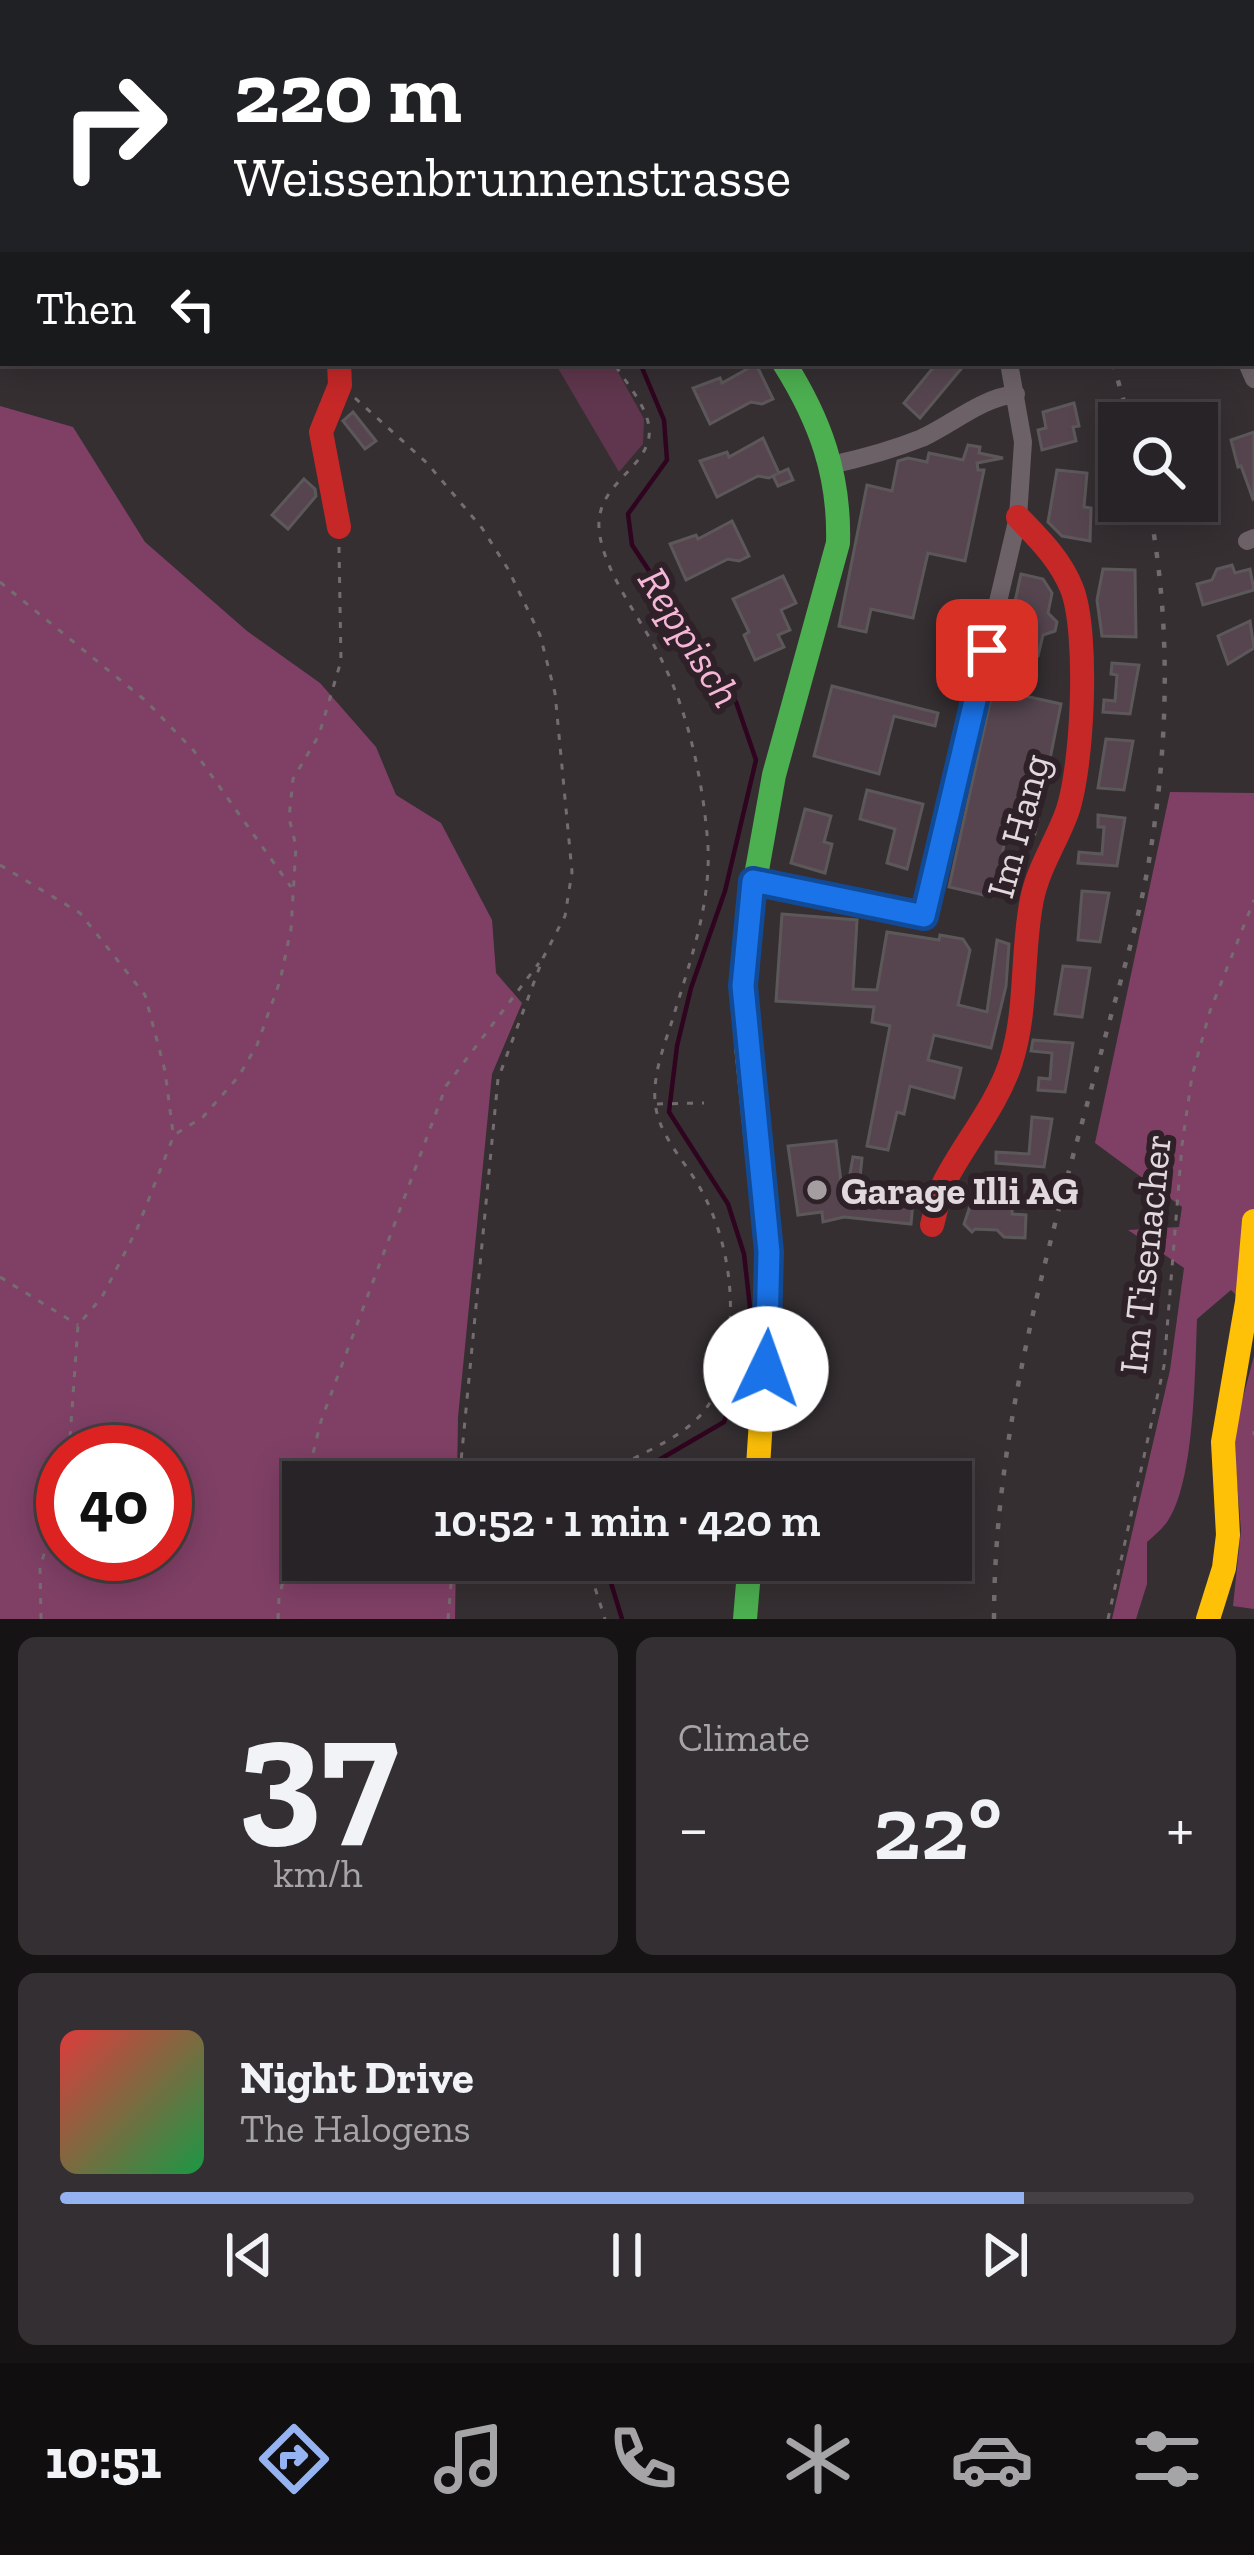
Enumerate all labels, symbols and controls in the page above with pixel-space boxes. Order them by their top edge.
text: 220 m [234,43,462,144]
icon: right [36,48,192,204]
text: Weissenbrunnenstrasse [234,145,791,210]
icon: left [160,276,226,342]
text: Then [36,282,136,336]
map controls [1098,402,1218,522]
button: search [1098,402,1218,522]
water label: Reppisch [627,558,753,716]
pin [936,599,1038,701]
icon: arrive [954,617,1020,683]
street label: Im Hang [976,749,1060,903]
street label: Im Tisenacher [1109,1132,1181,1376]
place label: Garage Illi AG [841,1167,1079,1214]
marker: Garage Illi AG [804,1177,830,1203]
position arrow [703,1306,829,1432]
speed limit sign: 40 [36,1425,192,1581]
text: 10:52 · 1 min · 420 m [433,1494,821,1548]
text: 37 [238,1678,398,1865]
text: Climate [678,1714,810,1761]
text: 22° [873,1774,1002,1882]
text: − [678,1789,709,1868]
text: + [1166,1789,1194,1868]
text: km/h [274,1850,363,1897]
text: Night Drive [240,2051,474,2105]
text: The Halogens [240,2105,471,2152]
icon: previous [216,2222,282,2288]
icon: pause [594,2222,660,2288]
icon: next [972,2222,1038,2288]
icon: directions [252,2417,336,2501]
icon: music [427,2417,511,2501]
icon: phone [601,2417,685,2501]
icon: climate [776,2417,860,2501]
icon: car [950,2417,1034,2501]
icon: filters [1125,2417,1209,2501]
text: 10:51 [45,2427,162,2492]

